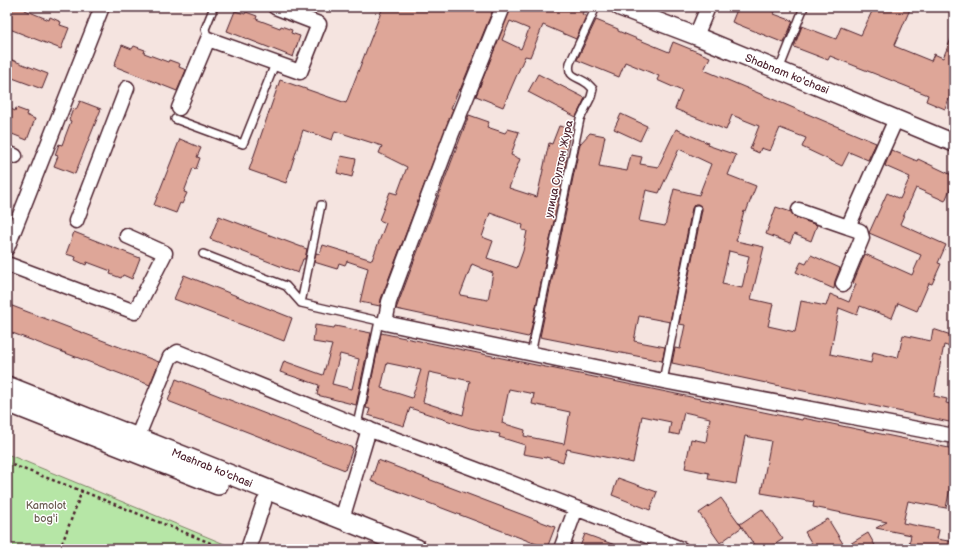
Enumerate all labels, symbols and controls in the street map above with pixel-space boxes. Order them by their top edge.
street label: Shabnam ko'chasi [743,51,831,97]
street label: улица Султон Жура [542,119,576,219]
street label: Mashrab ko'chasi [170,446,254,490]
park label: Kamolot bog'i [26,499,67,525]

